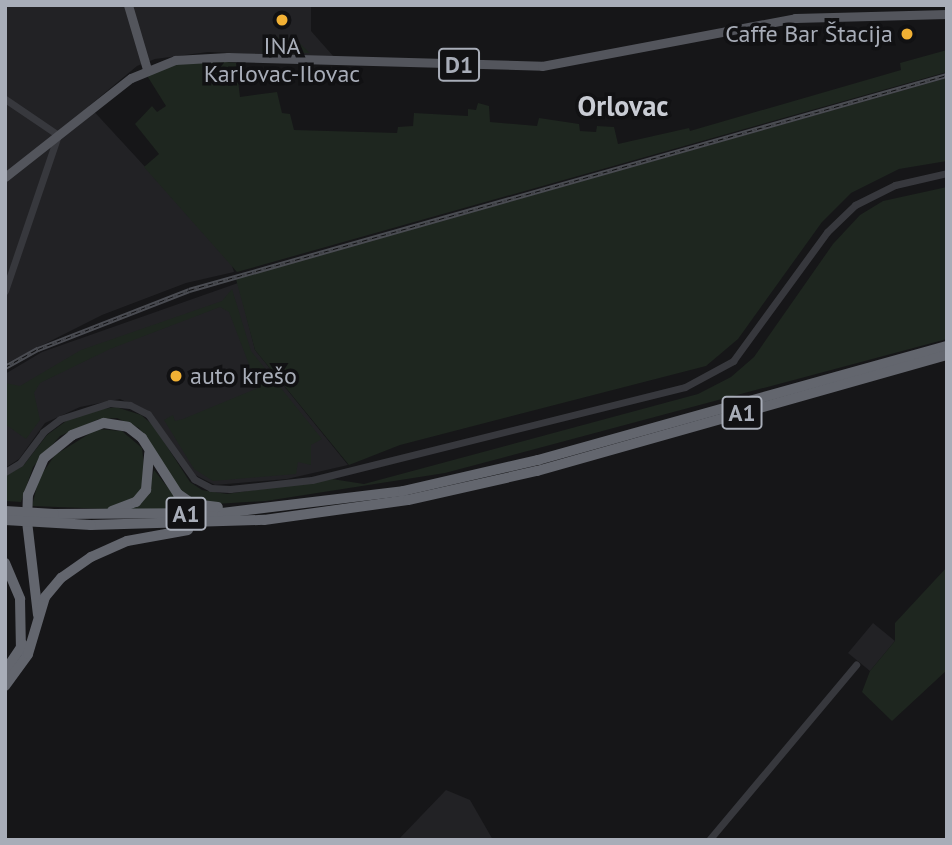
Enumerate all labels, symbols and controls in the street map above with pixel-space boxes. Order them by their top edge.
marker: INA Karlovac-Ilovac [274,12,290,28]
place label: Caffe Bar Štacija [725,20,893,48]
marker: Caffe Bar Štacija [899,26,915,42]
place label: INA Karlovac-Ilovac [204,32,360,88]
road number: D1 [438,46,480,85]
district label: Orlovac [578,89,668,123]
place label: auto krešo [190,362,297,390]
marker: auto krešo [168,368,184,384]
road number: A1 [721,394,763,432]
road number: A1 [165,494,207,534]

